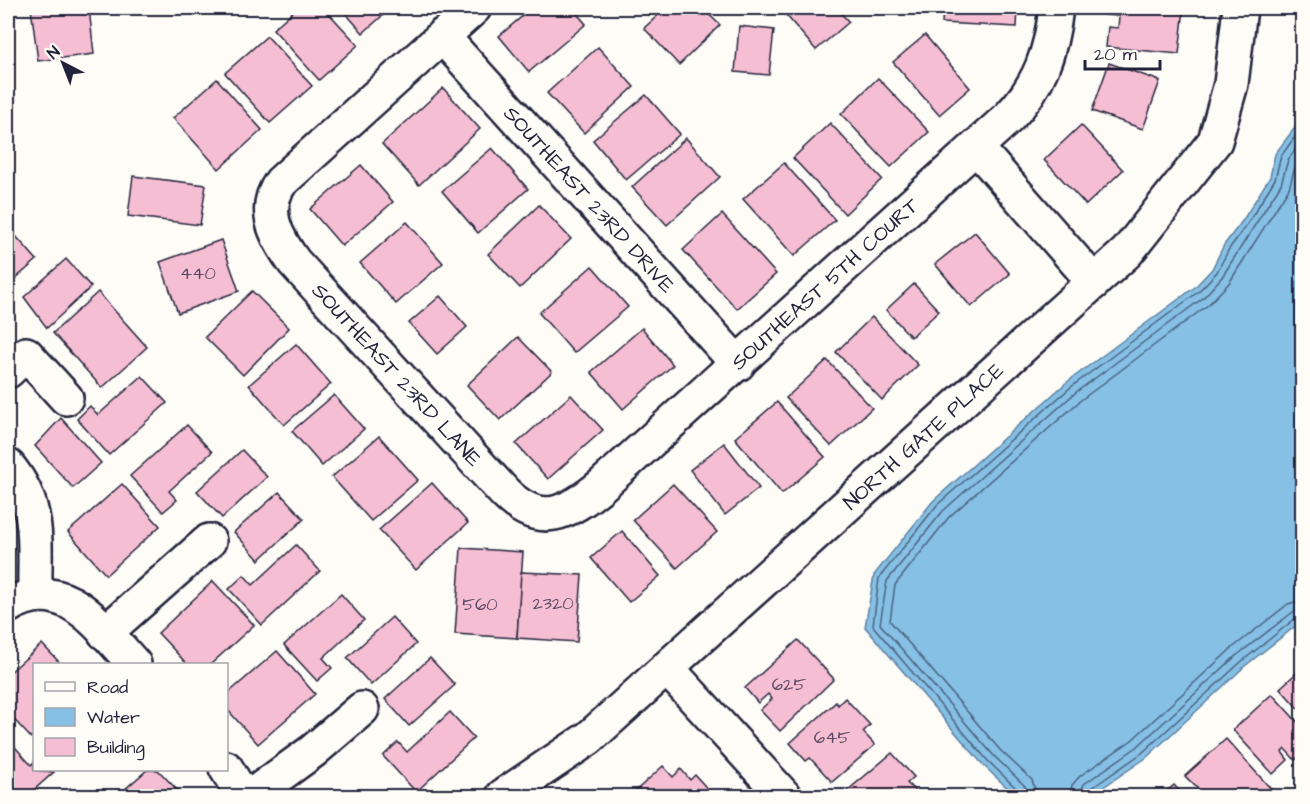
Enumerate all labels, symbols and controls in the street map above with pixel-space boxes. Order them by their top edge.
north arrow [33,33,93,93]
scale bar [1085,33,1160,71]
text: N [43,41,65,64]
text: 20 m [1094,42,1137,67]
street label: SOUTHEAST 23RD DRIVE [497,100,682,300]
street label: SOUTHEAST 5TH COURT [725,191,926,377]
house number: 440 [180,261,216,286]
street label: SOUTHEAST 23RD LANE [305,277,488,474]
street label: NORTH GATE PLACE [837,356,1010,517]
house number: 2320 [532,591,574,616]
house number: 560 [462,592,498,617]
legend [33,663,228,771]
house number: 625 [772,672,806,697]
text: Road [87,675,128,700]
text: Water [87,705,140,730]
house number: 645 [814,725,850,750]
text: Building [87,735,145,761]

